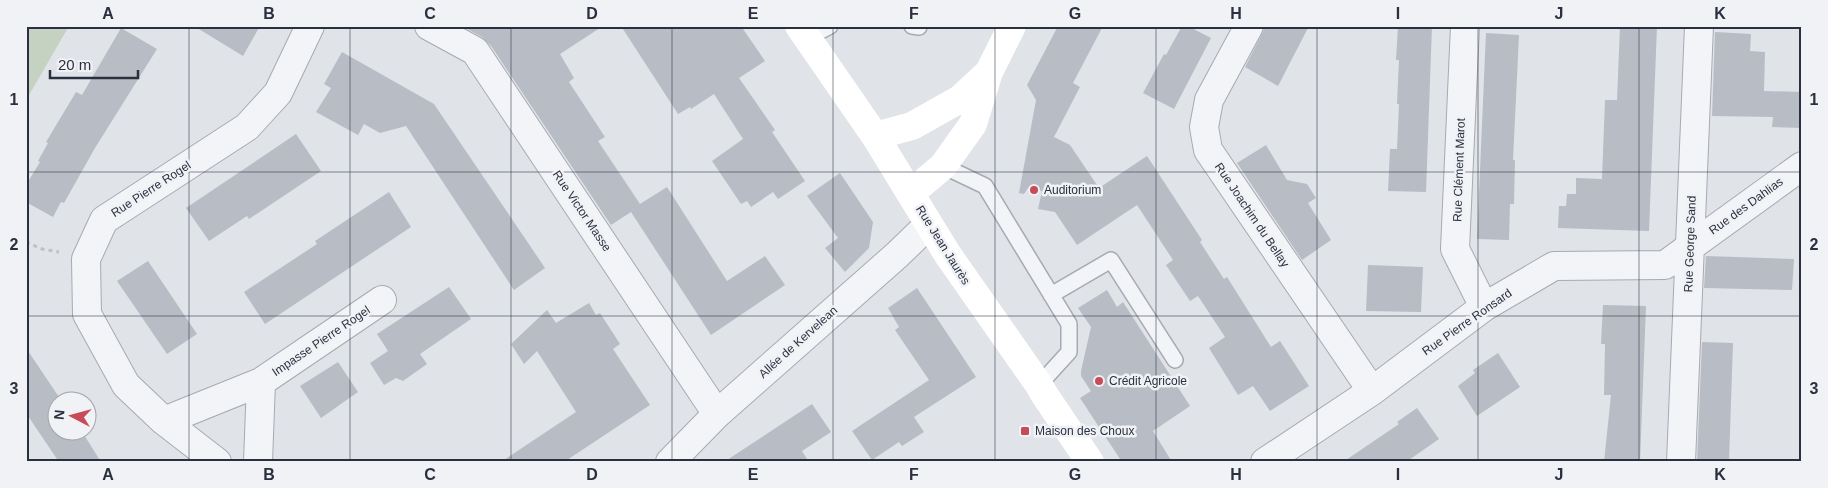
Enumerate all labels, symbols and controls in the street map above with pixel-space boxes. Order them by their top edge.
text: A [102,5,114,22]
text: B [263,5,275,22]
text: C [424,5,436,22]
text: D [586,5,598,22]
text: E [748,5,759,22]
text: F [909,5,919,22]
text: G [1069,5,1081,22]
text: H [1230,5,1242,22]
text: I [1396,5,1400,22]
text: J [1555,5,1563,22]
text: K [1714,5,1726,22]
scale bar [50,48,138,80]
text: 20 m [58,56,91,73]
text: 1 [10,91,19,108]
text: 1 [1810,91,1819,108]
street label: Rue Clément Marot [1450,117,1468,222]
street label: Rue Pierre Rogel [109,158,193,220]
street label: Rue Joachim du Bellay [1212,160,1292,270]
street label: Rue Victor Masse [550,168,614,254]
street label: Rue des Dahlias [1706,174,1786,238]
place label: Auditorium [1044,183,1101,197]
marker: Auditorium [1028,184,1040,196]
street label: Rue George Sand [1681,195,1699,293]
street label: Rue Jean Jaurès [913,203,973,287]
text: 2 [10,236,19,253]
text: 2 [1810,236,1819,253]
street label: Rue Pierre Ronsard [1420,286,1514,358]
street label: Impasse Pierre Rogel [269,303,373,379]
street label: Allée de Kervelean [756,303,840,381]
place label: Crédit Agricole [1109,374,1187,388]
marker: Crédit Agricole [1093,375,1105,387]
text: 3 [10,380,19,397]
text: 3 [1810,380,1819,397]
north arrow [48,390,98,440]
text: N [51,409,68,421]
place label: Maison des Choux [1035,424,1134,438]
marker: Maison des Choux [1019,425,1031,437]
text: A [102,466,114,483]
text: B [263,466,275,483]
text: C [424,466,436,483]
text: D [586,466,598,483]
text: E [748,466,759,483]
text: F [909,466,919,483]
text: G [1069,466,1081,483]
text: H [1230,466,1242,483]
text: I [1396,466,1400,483]
text: J [1555,466,1563,483]
text: K [1714,466,1726,483]

